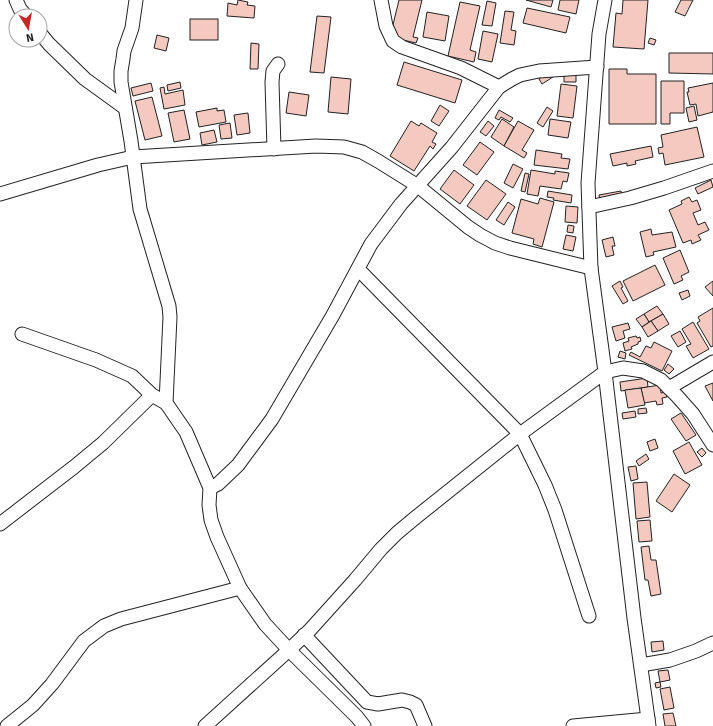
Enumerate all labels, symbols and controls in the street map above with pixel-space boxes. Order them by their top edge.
north arrow [8,8,48,48]
text: N [25,30,35,44]

